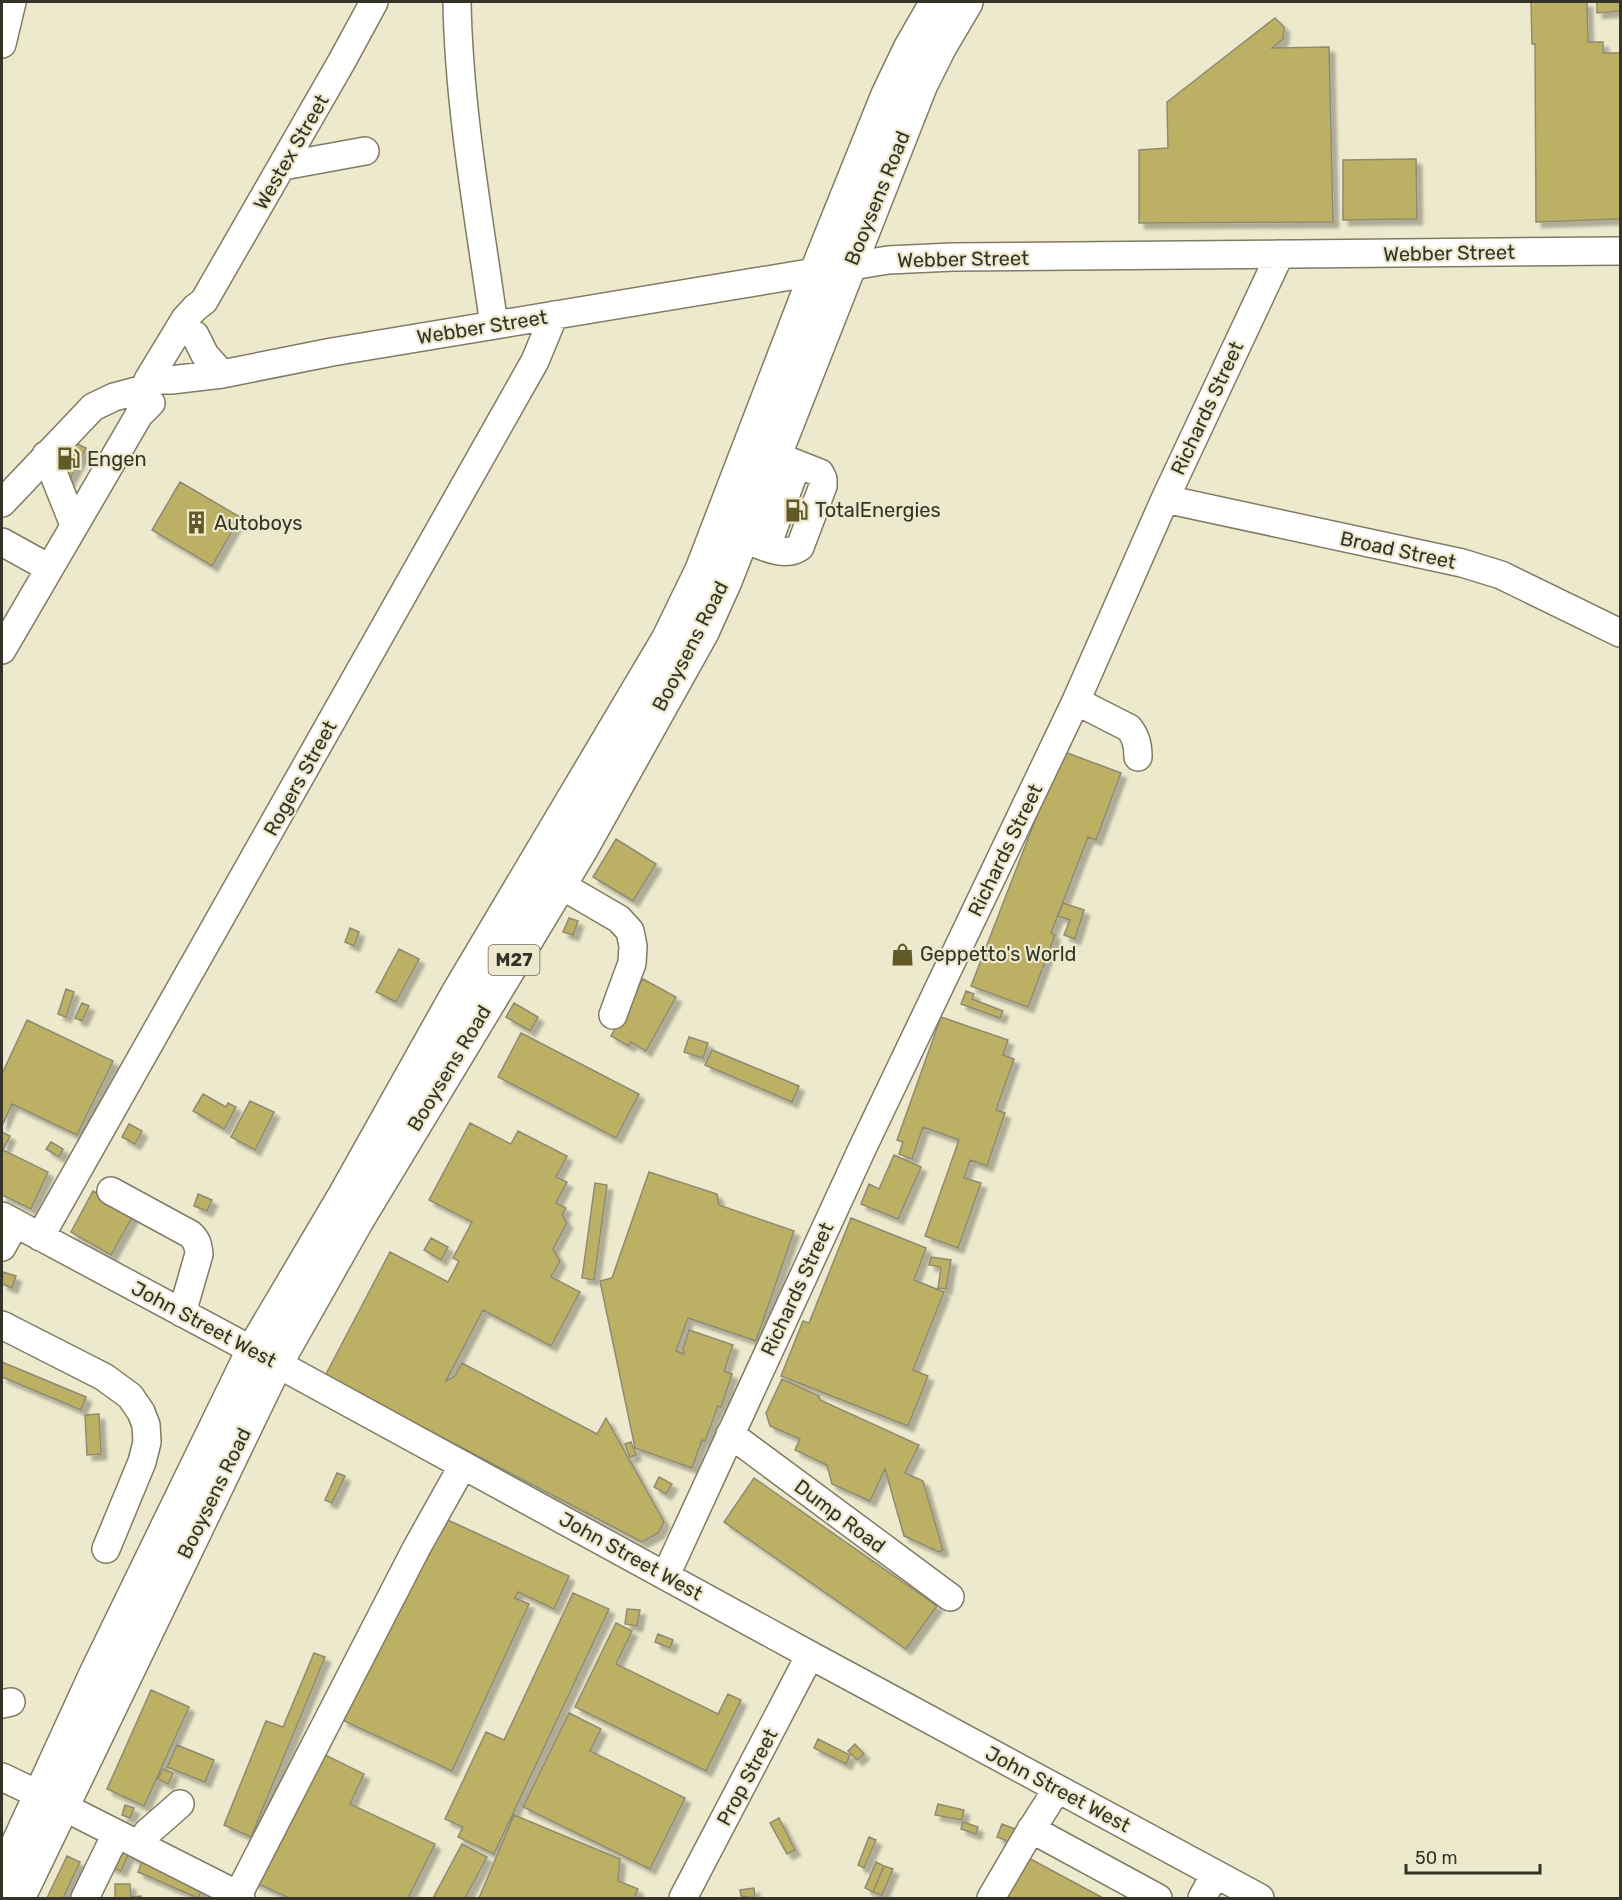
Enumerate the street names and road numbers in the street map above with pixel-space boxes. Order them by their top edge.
street label: Westex Street [248,90,334,214]
street label: Booysens Road [839,127,915,269]
street label: Webber Street [1383,240,1515,266]
street label: Webber Street [897,246,1029,272]
street label: Webber Street [415,305,549,349]
street label: Richards Street [1166,337,1248,479]
street label: Broad Street [1338,526,1458,574]
street label: Booysens Road [647,577,733,715]
street label: Rogers Street [258,716,342,840]
street label: Richards Street [963,780,1048,920]
road number: M27 [488,945,540,975]
street label: Booysens Road [402,1001,496,1135]
street label: Richards Street [756,1218,838,1360]
street label: John Street West [127,1276,281,1372]
street label: Booysens Road [172,1424,256,1562]
street label: Dump Road [790,1474,890,1558]
street label: John Street West [555,1507,707,1606]
street label: Prop Street [711,1724,783,1830]
street label: John Street West [981,1741,1135,1837]

